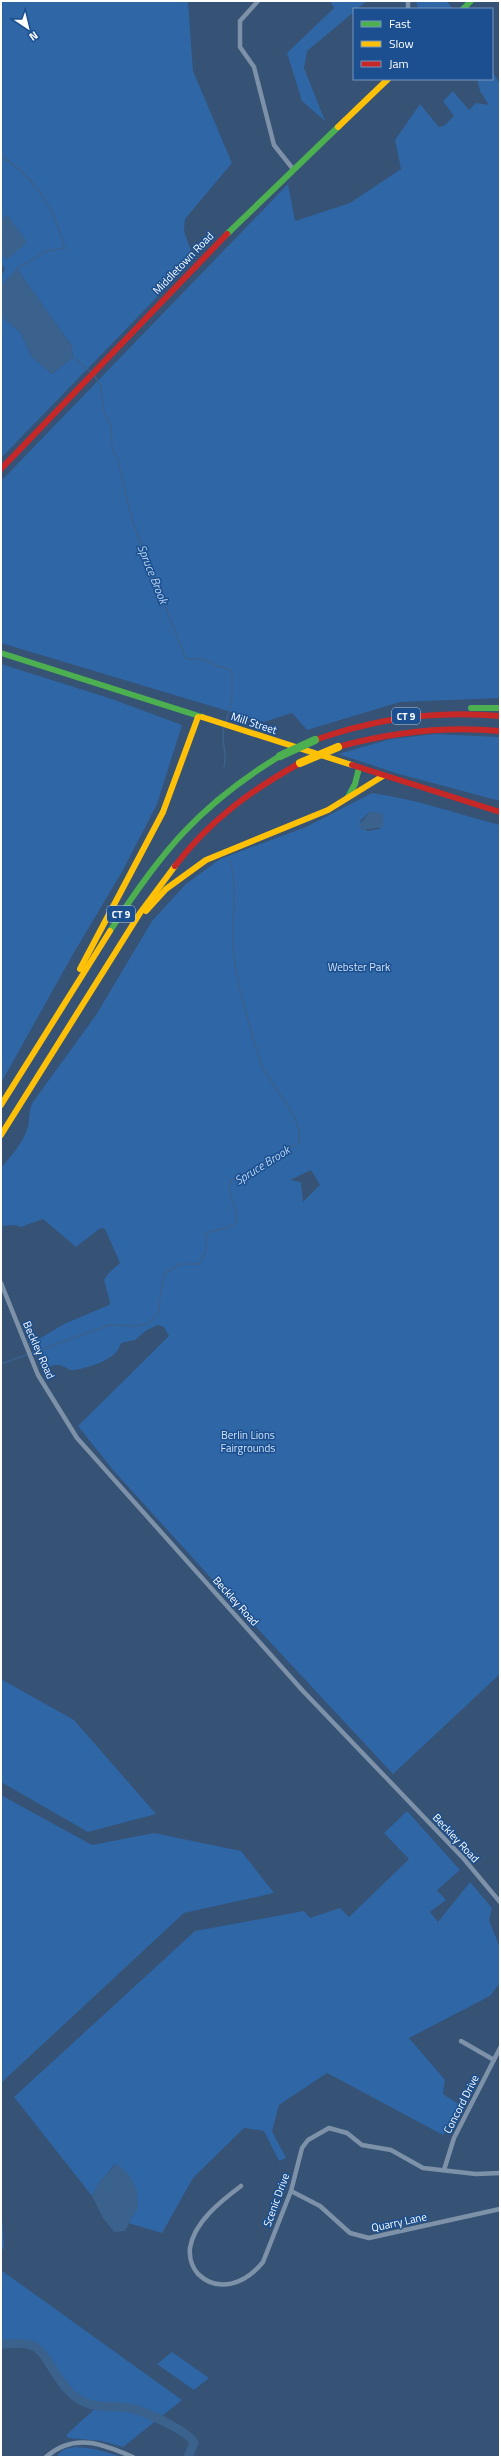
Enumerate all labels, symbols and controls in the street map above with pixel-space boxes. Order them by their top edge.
north arrow [8,8,48,48]
legend [353,8,493,80]
text: Fast [389,14,412,33]
text: N [26,27,41,45]
text: Slow [389,34,414,53]
text: Jam [389,54,409,73]
street label: Middletown Road [149,228,217,298]
water label: Spruce Brook [132,541,174,608]
street label: Mill Street [229,708,279,738]
road number: CT 9 [392,708,420,724]
road number: CT 9 [107,906,135,922]
park label: Webster Park [328,959,391,975]
water label: Spruce Brook [230,1140,295,1190]
street label: Beckley Road [19,1318,59,1382]
park label: Berlin Lions Fairgrounds [221,1427,275,1456]
street label: Beckley Road [209,1573,263,1629]
street label: Beckley Road [429,1810,483,1866]
street label: Concord Drive [439,2071,483,2136]
street label: Scenic Drive [259,2171,293,2229]
street label: Quarry Lane [370,2208,429,2236]

